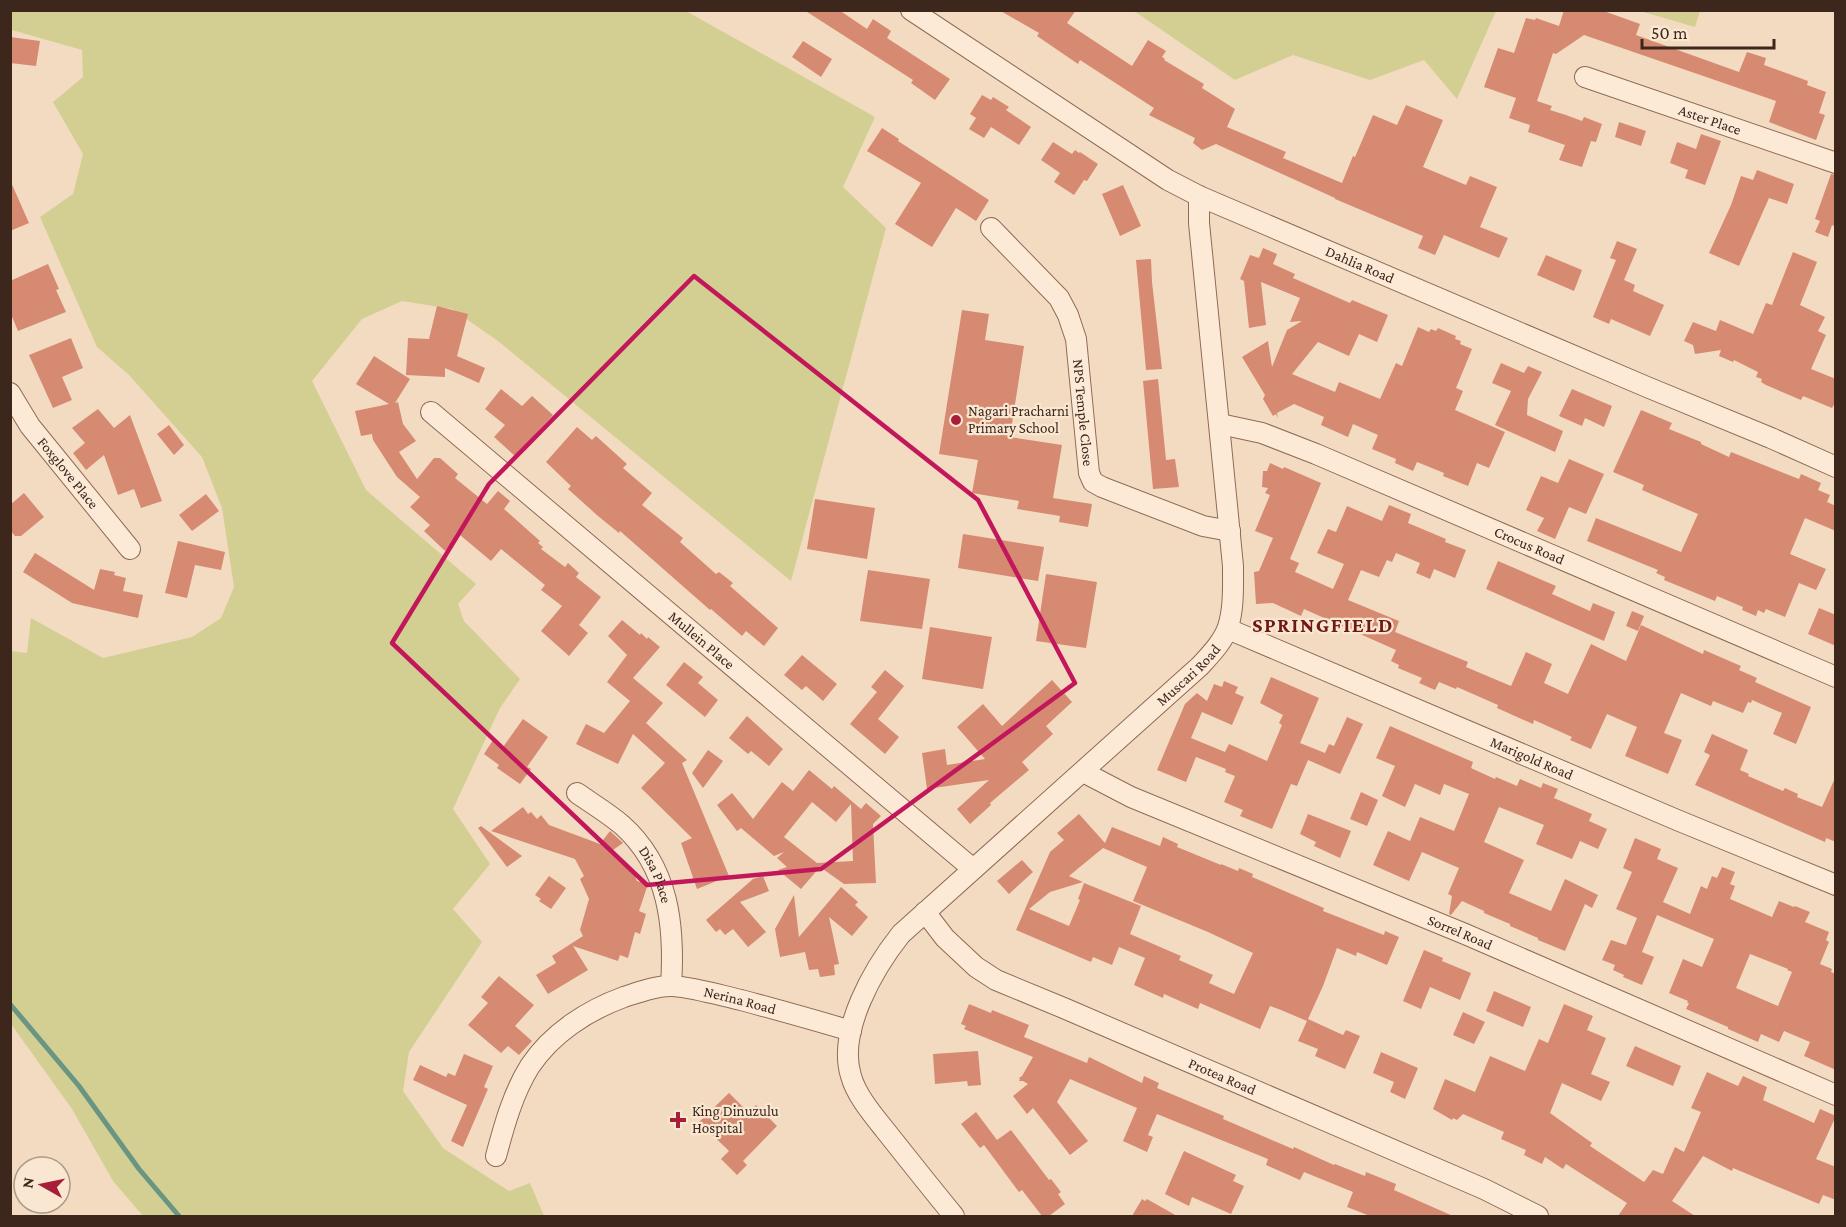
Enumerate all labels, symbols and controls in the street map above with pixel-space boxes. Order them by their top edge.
scale bar [1642,12,1774,50]
text: 50 m [1651,23,1688,43]
street label: Aster Place [1676,102,1744,138]
street label: Dahlia Road [1323,243,1397,286]
street label: NPS Temple Close [1070,358,1096,467]
place label: Nagari Pracharni Primary School [968,403,1069,437]
marker: Nagari Pracharni Primary School [949,413,963,427]
street label: Foxglove Place [34,434,102,512]
street label: Crocus Road [1492,523,1567,568]
street label: Mullein Place [666,608,738,673]
district label: SPRINGFIELD [1252,613,1394,637]
street label: Muscari Road [1153,641,1224,709]
street label: Marigold Road [1488,734,1576,783]
street label: Disa Place [636,843,674,905]
street label: Sorrel Road [1425,912,1495,953]
street label: Nerina Road [702,983,778,1017]
street label: Protea Road [1186,1055,1258,1098]
place label: King Dinuzulu Hospital [692,1103,779,1137]
marker: King Dinuzulu Hospital [669,1111,687,1129]
north arrow [12,1155,72,1215]
text: N [18,1176,37,1189]

